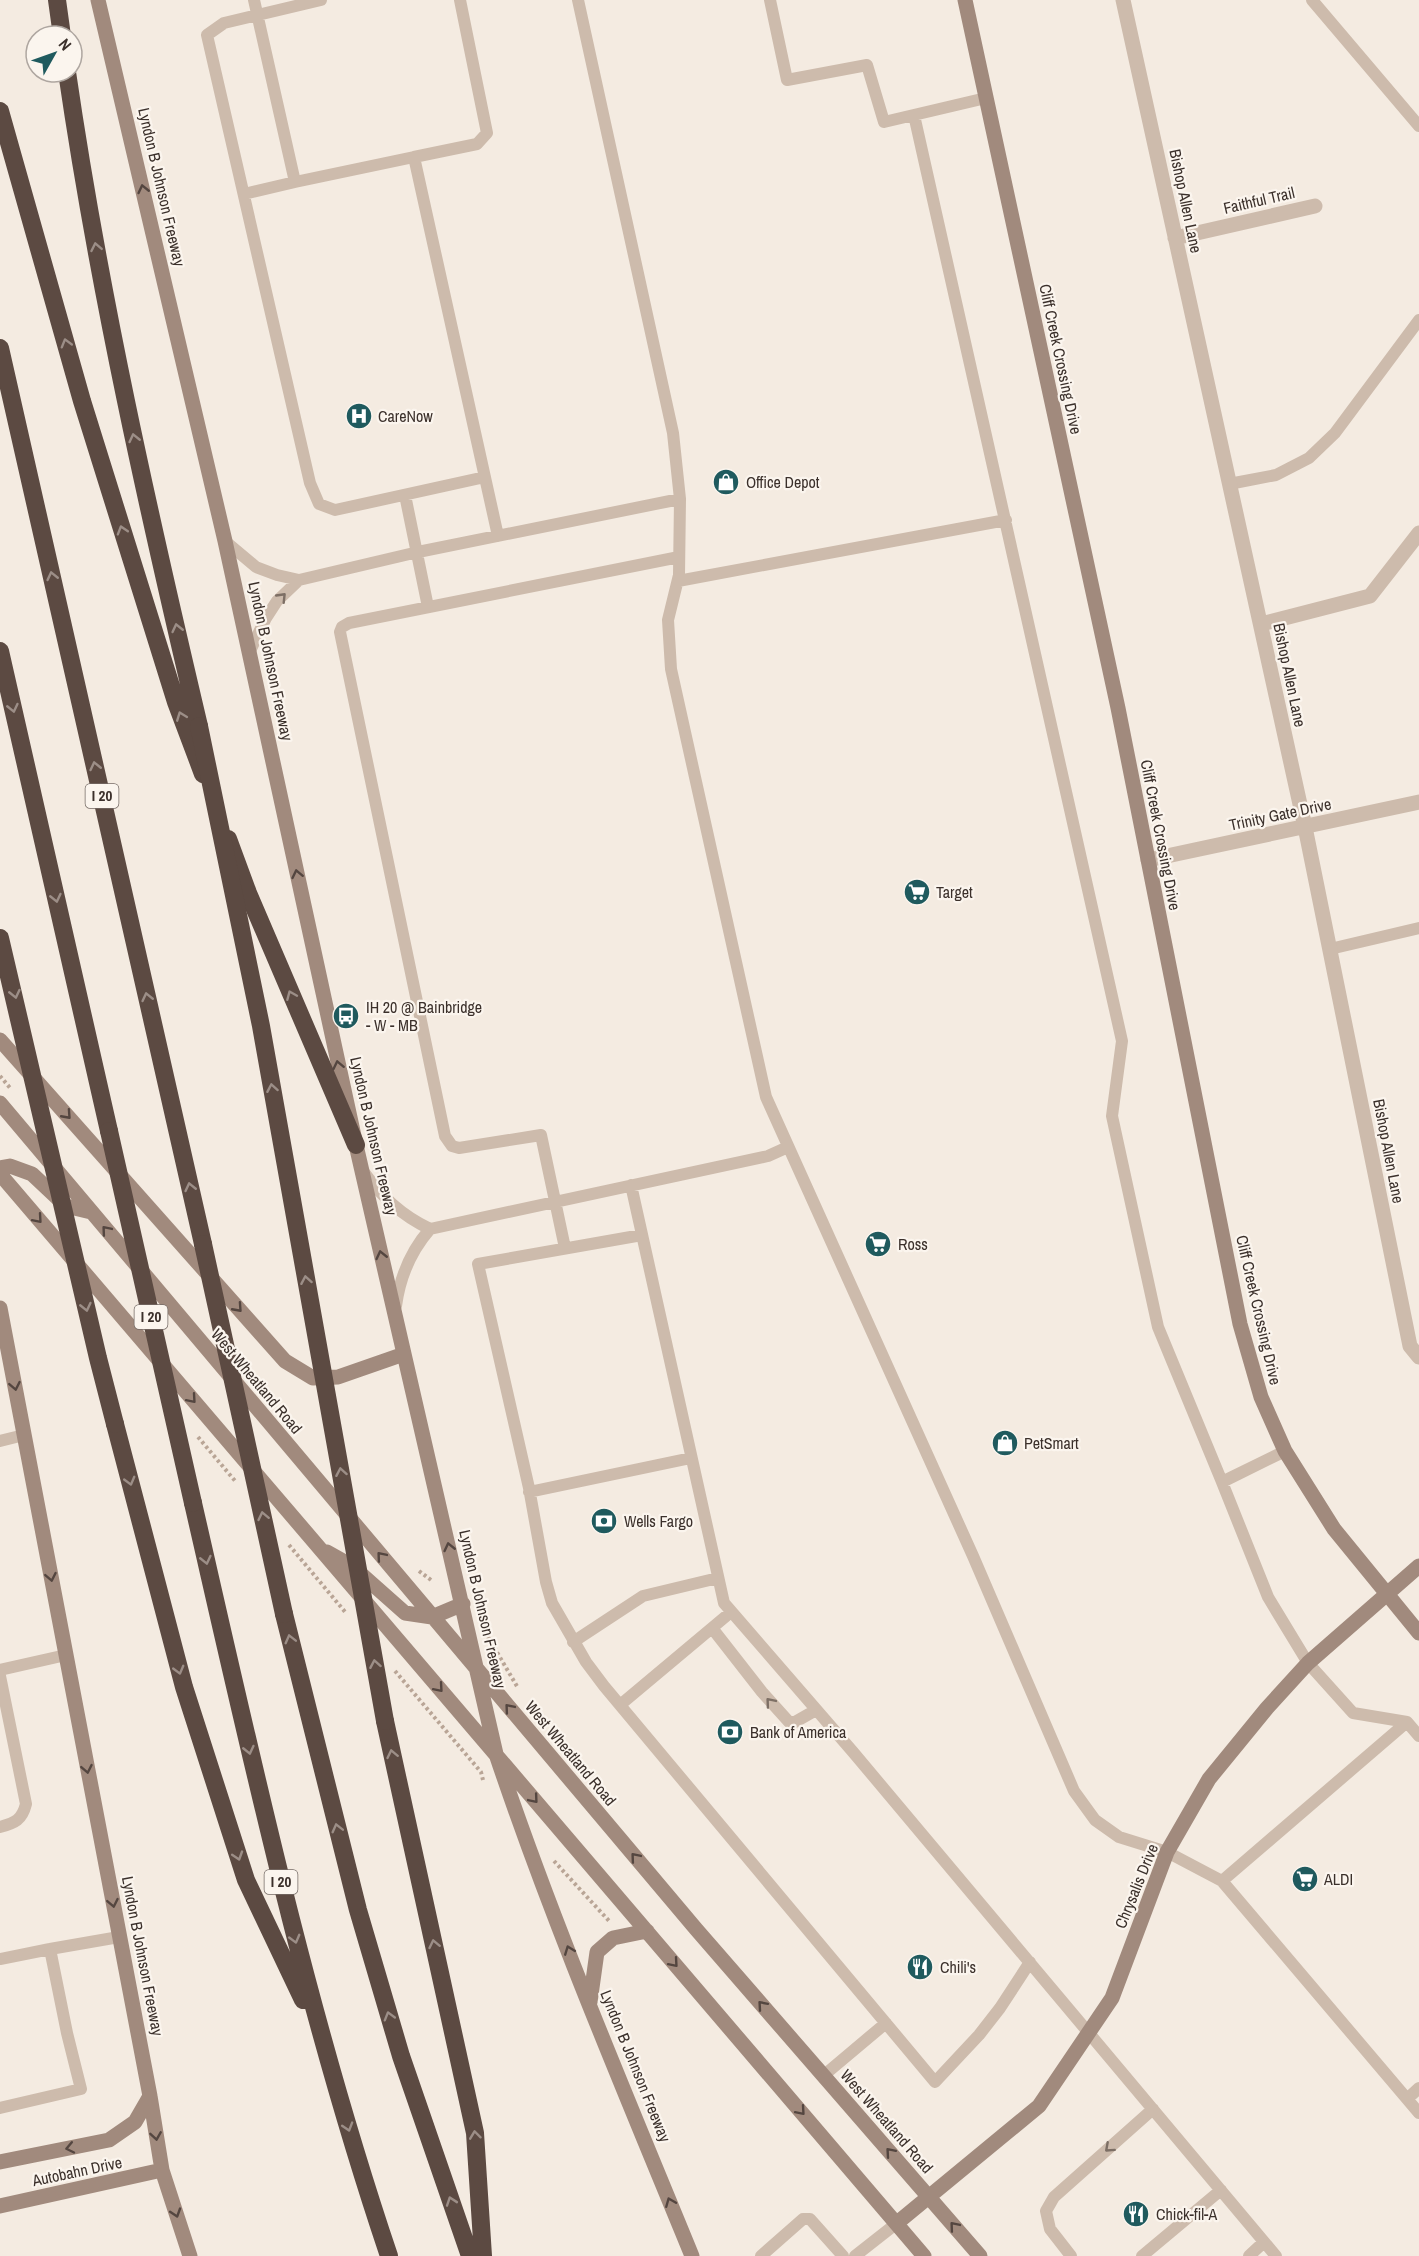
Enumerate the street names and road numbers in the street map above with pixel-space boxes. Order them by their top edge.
street label: Lyndon B Johnson Freeway [133,106,191,269]
street label: Bishop Allen Lane [1164,147,1208,255]
street label: Faithful Trail [1221,181,1297,219]
street label: Cliff Creek Crossing Drive [1034,282,1088,436]
street label: Lyndon B Johnson Freeway [243,579,299,743]
street label: Bishop Allen Lane [1268,621,1312,729]
street label: Cliff Creek Crossing Drive [1136,758,1186,912]
road number: I 20 [86,784,118,808]
street label: Trinity Gate Drive [1227,792,1333,836]
street label: Lyndon B Johnson Freeway [345,1055,403,1218]
street label: Bishop Allen Lane [1368,1097,1410,1205]
street label: Cliff Creek Crossing Drive [1231,1233,1287,1387]
road number: I 20 [134,1305,168,1329]
street label: West Wheatland Road [206,1324,308,1438]
street label: Lyndon B Johnson Freeway [454,1528,512,1691]
street label: West Wheatland Road [520,1696,622,1810]
street label: Chrysalis Drive [1109,1840,1163,1932]
road number: I 20 [264,1870,298,1894]
street label: Lyndon B Johnson Freeway [117,1874,169,2038]
street label: Lyndon B Johnson Freeway [595,1987,677,2146]
street label: West Wheatland Road [836,2064,938,2178]
street label: Autobahn Drive [29,2151,124,2191]

